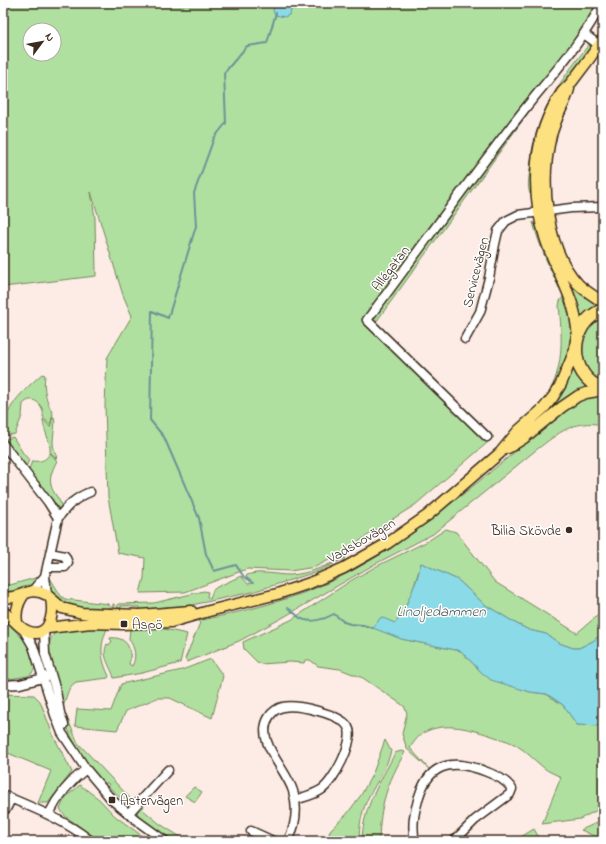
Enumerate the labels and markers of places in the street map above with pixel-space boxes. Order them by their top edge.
place label: Bilia Skövde [490,521,562,542]
marker: Bilia Skövde [564,525,574,535]
place label: Aspö [132,615,163,636]
marker: Aspö [119,619,129,629]
place label: Astervägen [120,791,183,813]
marker: Astervägen [107,795,117,805]

